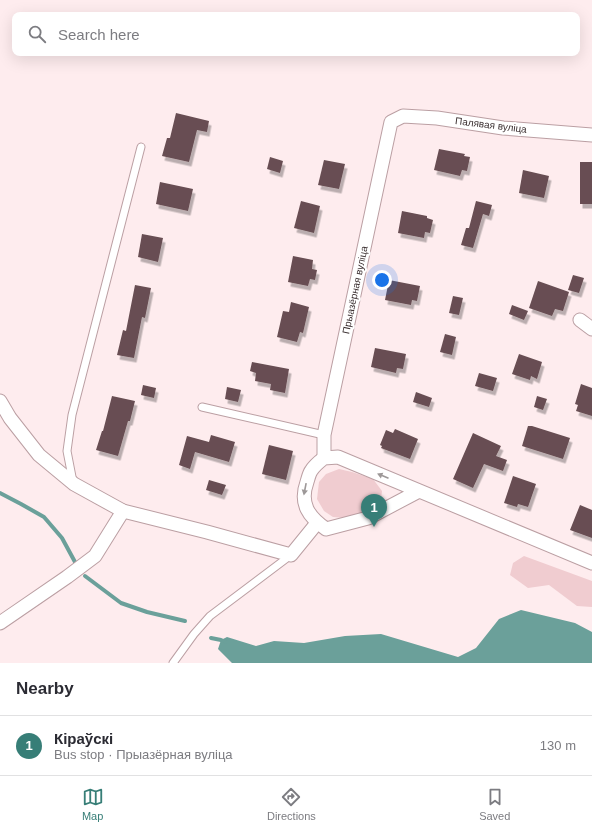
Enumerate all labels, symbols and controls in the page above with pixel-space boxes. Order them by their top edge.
search box [12,12,580,56]
icon: search [26,23,48,45]
text: Search here [58,26,140,43]
street label: Палявая вуліца [455,115,528,135]
street label: Прыазёрная вуліца [340,245,370,335]
your location [372,270,392,290]
one-way arrow [378,473,389,479]
one-way arrow [302,483,308,495]
pin: 1 [361,494,387,527]
text: Nearby [16,679,74,698]
text: Кіраўскі [54,730,113,747]
text: 1 [25,738,33,753]
text: 130 m [540,738,576,753]
text: Bus stop · Прыазёрная вуліца [54,747,233,762]
tab: Map [82,786,104,822]
tab: Directions [267,786,316,822]
tab: Saved [479,786,510,822]

